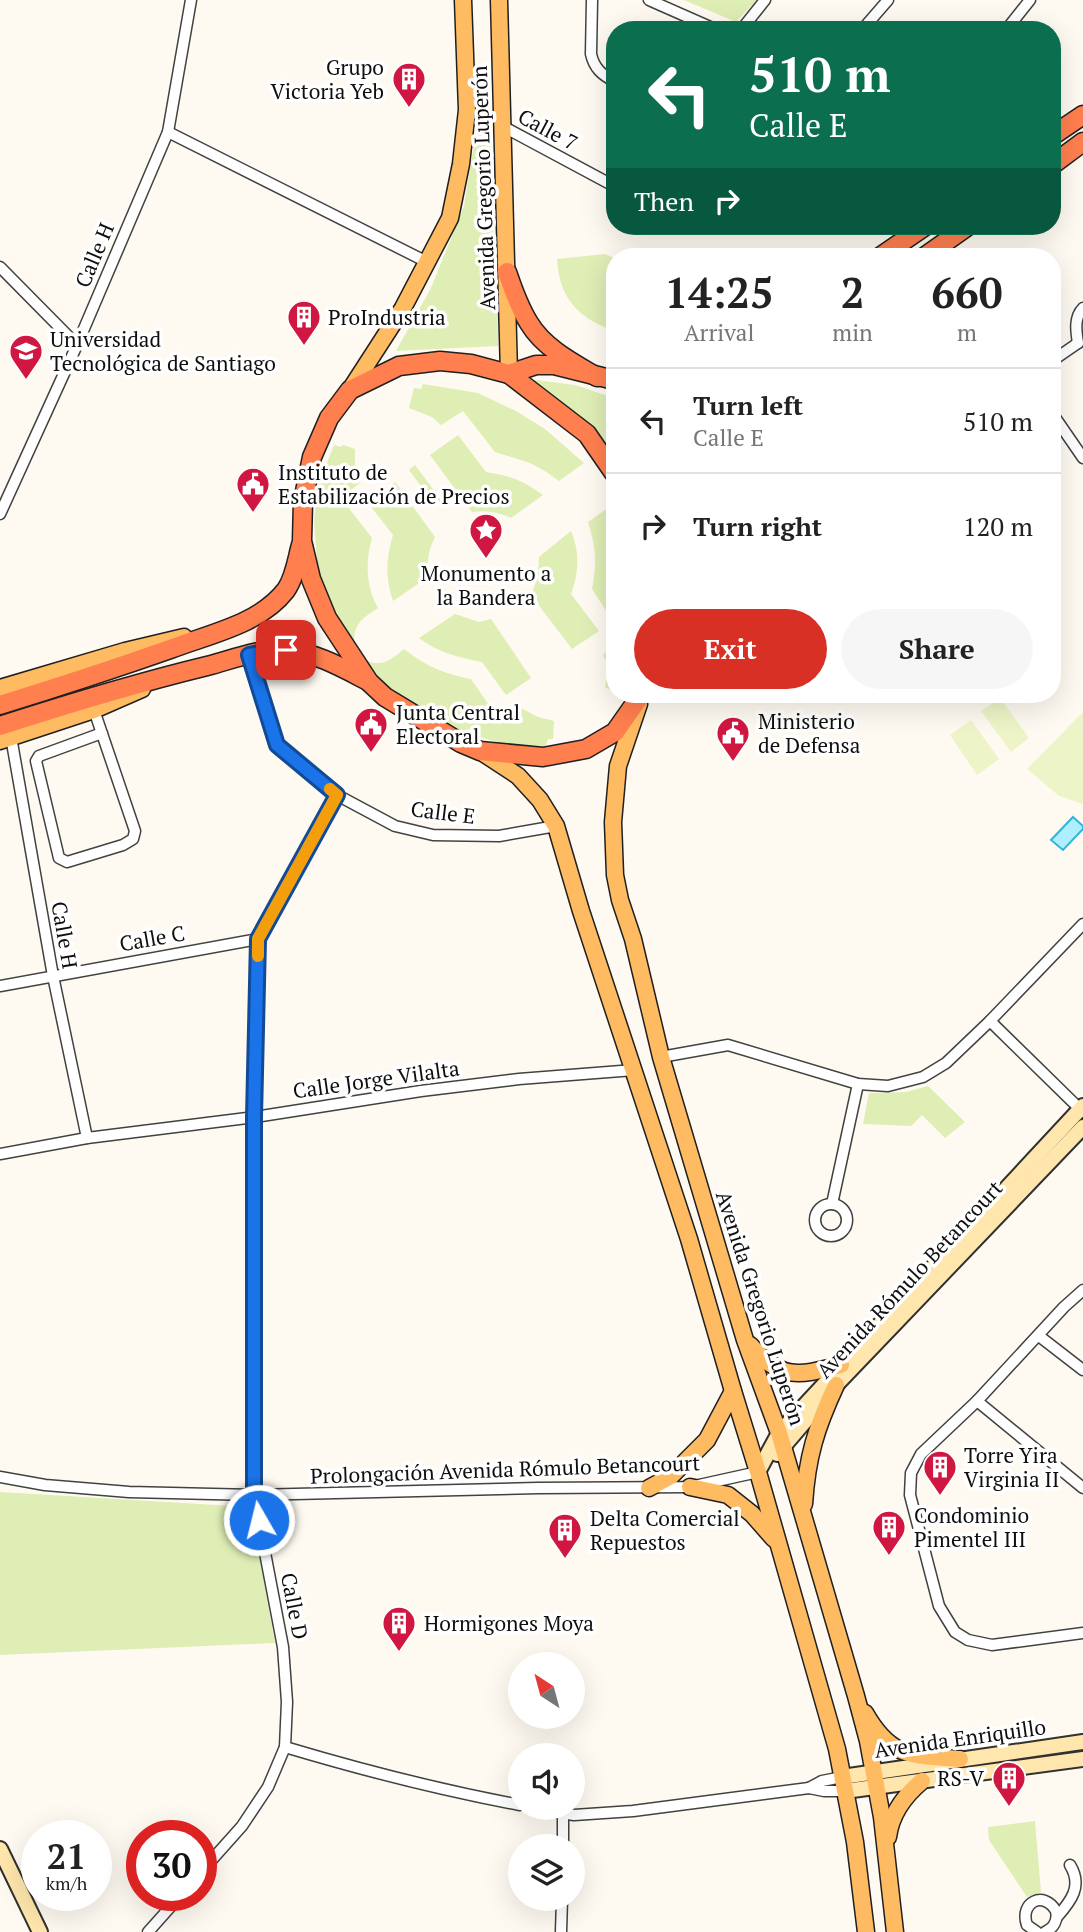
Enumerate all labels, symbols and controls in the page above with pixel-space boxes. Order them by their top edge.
text: 510 m [749,41,891,106]
icon: left [634,49,725,140]
place label: Grupo Victoria Yeb [270,53,384,105]
building icon: Grupo Victoria Yeb [390,60,428,109]
street label: Avenida Gregorio Luperón [465,65,501,311]
street label: Calle 7 [513,102,583,156]
text: Calle E [749,104,848,146]
icon: right [708,182,746,220]
text: Then [634,184,694,218]
street label: Calle H [68,218,120,292]
text: 14:25 [665,264,774,320]
text: 2 [841,264,864,320]
text: 660 [931,264,1002,320]
building icon: ProIndustria [285,298,323,347]
place label: ProIndustria [328,303,446,331]
text: Arrival [684,317,754,348]
text: min [832,317,873,348]
text: m [957,317,977,348]
place label: Universidad Tecnológica de Santiago [50,325,276,377]
school or university icon: Universidad Tecnológica de Santiago [7,332,45,381]
text: Turn left [693,388,803,422]
icon: left [634,402,672,440]
text: 510 m [963,404,1033,438]
text: Calle E [693,422,764,453]
place label: Instituto de Estabilización de Precios [278,458,510,510]
public building icon: Instituto de Estabilización de Precios [234,465,272,514]
icon: right [634,507,672,545]
text: Turn right [693,509,822,543]
text: 120 m [963,509,1033,543]
place icon: Monumento a la Bandera [467,511,505,560]
place label: Monumento a la Bandera [421,559,552,611]
button: Exit [634,609,827,689]
button: Share [841,609,1033,689]
pin [256,620,316,680]
icon: arrive [267,631,305,669]
place label: Junta Central Electoral [396,698,520,750]
public building icon: Junta Central Electoral [352,705,390,754]
place label: Ministerio de Defensa [758,707,861,759]
public building icon: Ministerio de Defensa [714,714,752,763]
street label: Calle E [409,794,477,830]
street label: Calle H [45,899,85,971]
street label: Calle C [117,918,187,958]
street label: Calle Jorge Vilalta [291,1053,461,1105]
street label: Avenida Rómulo Betancourt [810,1174,1008,1384]
street label: Avenida Gregorio Luperón [710,1187,812,1429]
place label: Torre Yira Virginia II [964,1441,1059,1493]
street label: Prolongación Avenida Rómulo Betancourt [310,1448,701,1490]
building icon: Torre Yira Virginia II [921,1448,959,1497]
position arrow [222,1483,296,1557]
place label: Condominio Pimentel III [914,1501,1029,1553]
place label: Delta Comercial Repuestos [590,1504,740,1556]
building icon: Condominio Pimentel III [870,1508,908,1557]
building icon: Delta Comercial Repuestos [546,1511,584,1560]
street label: Calle D [275,1570,315,1642]
building icon: Hormigones Moya [380,1604,418,1653]
place label: Hormigones Moya [424,1609,594,1637]
north arrow [508,1652,584,1729]
map controls [508,1652,585,1911]
street label: Avenida Enriquillo [872,1712,1048,1764]
button: sound [508,1743,585,1820]
building icon: RS-V [990,1759,1028,1808]
place label: RS-V [937,1764,985,1792]
speed limit sign: 30 [126,1820,217,1911]
text: 21 [47,1833,86,1879]
button: layers [508,1834,585,1911]
text: km/h [46,1871,87,1895]

